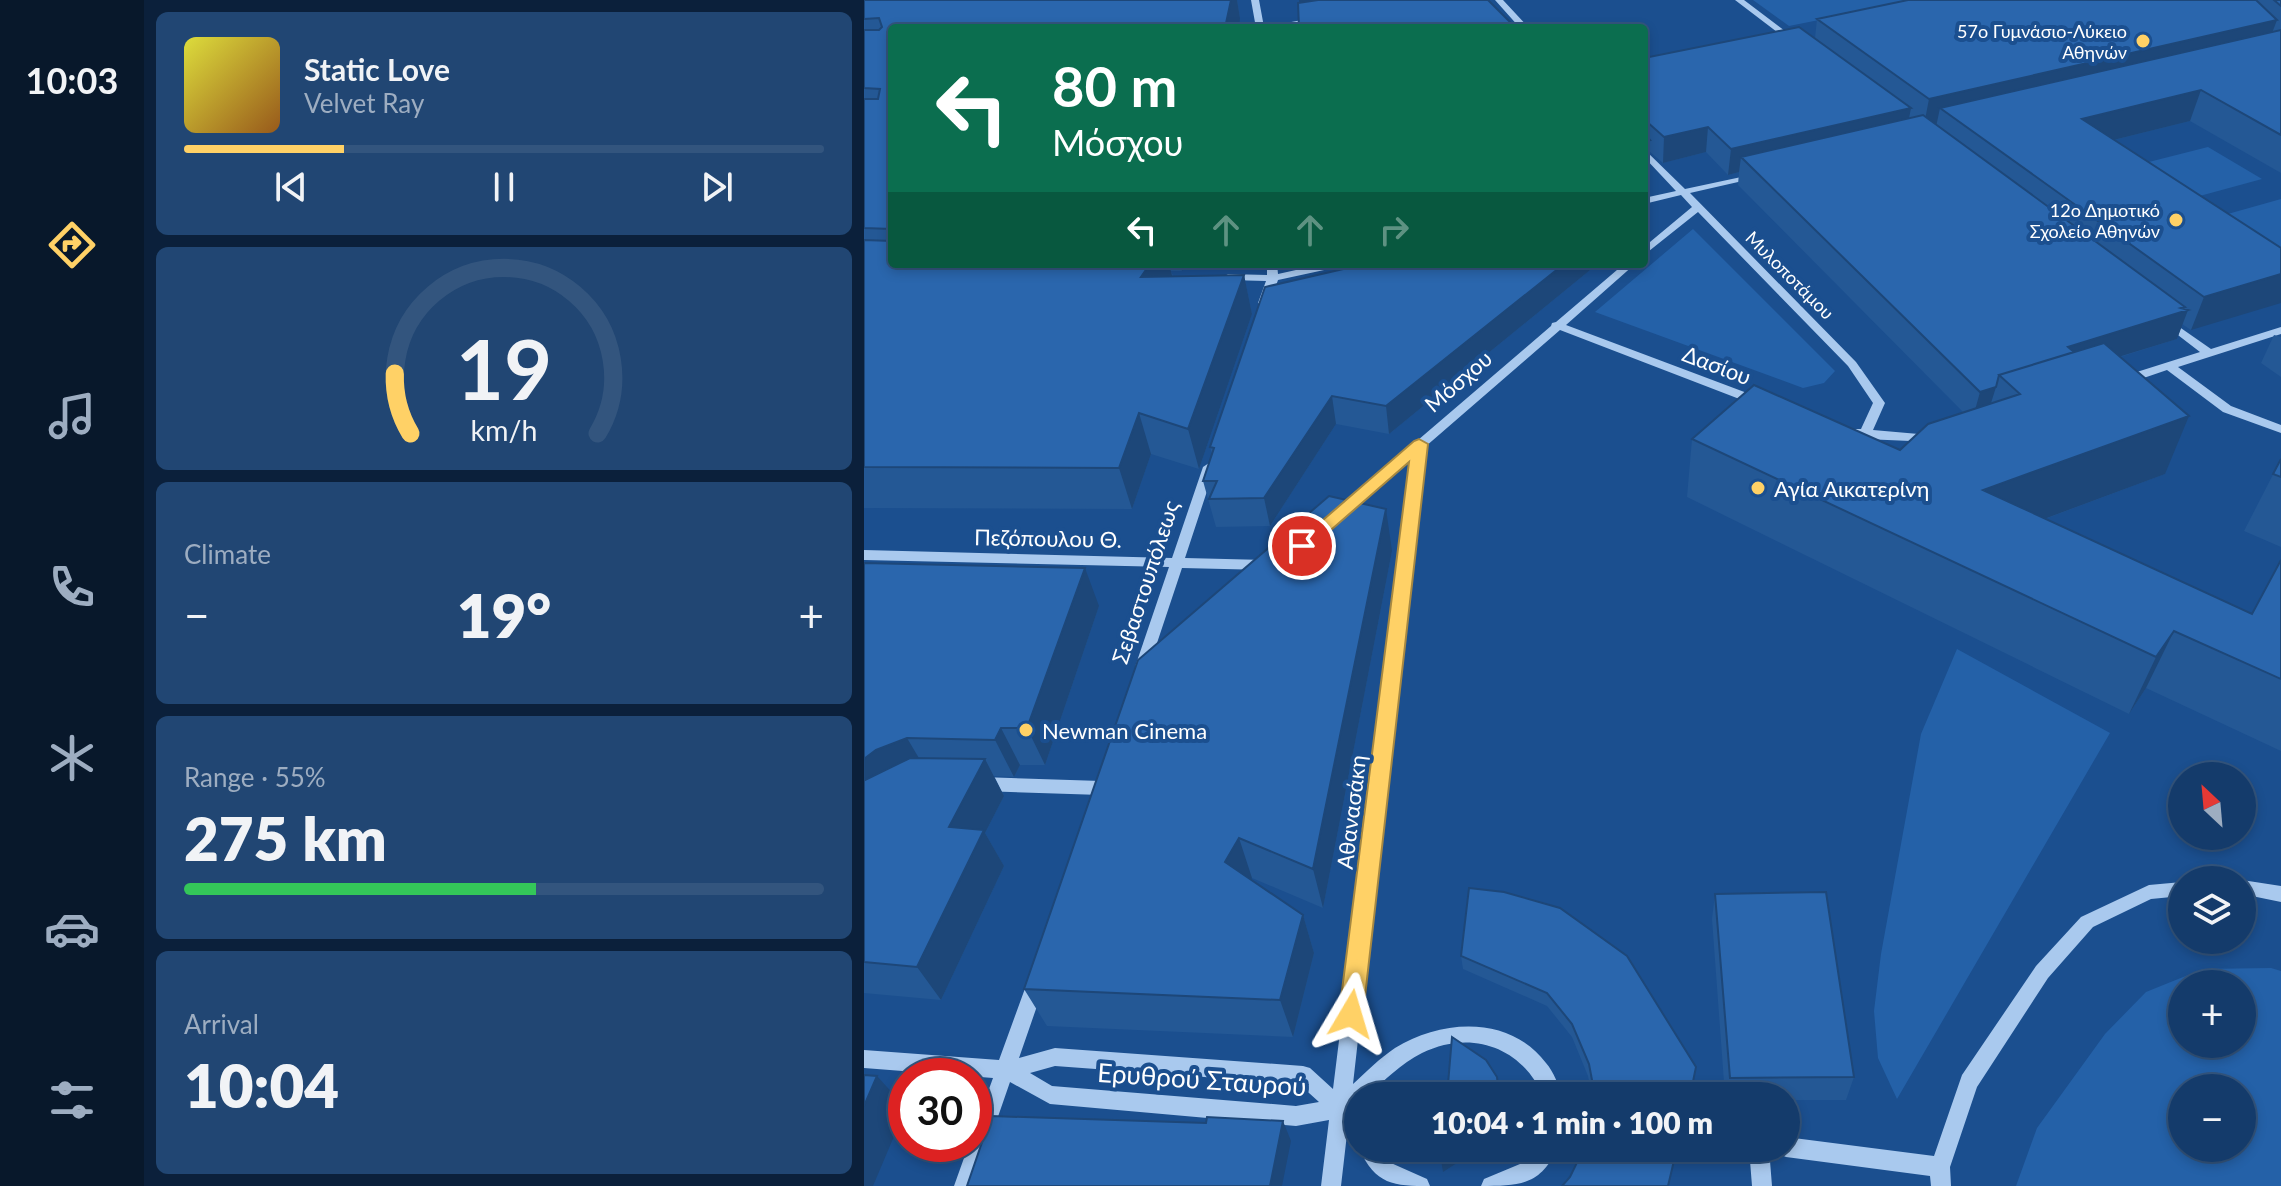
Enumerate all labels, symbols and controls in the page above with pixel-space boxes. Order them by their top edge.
place label: 57ο Γυμνάσιο-Λύκειο Αθηνών [1957,20,2127,63]
marker: 57ο Γυμνάσιο-Λύκειο Αθηνών [2134,32,2152,50]
text: Static Love [304,51,450,87]
text: 80 m [1052,52,1177,119]
icon: left [920,56,1024,160]
text: 10:03 [26,58,118,102]
text: Velvet Ray [304,87,424,119]
text: Μόσχου [1052,120,1183,164]
icon: previous [269,165,313,209]
icon: pause [482,165,526,209]
icon: next [695,165,739,209]
place label: 12ο Δημοτικό Σχολείο Αθηνών [2030,199,2160,242]
icon: left [1120,208,1164,252]
icon: ahead [1204,208,1248,252]
icon: ahead [1288,208,1332,252]
icon: right [1372,208,1416,252]
marker: 12ο Δημοτικό Σχολείο Αθηνών [2167,211,2185,229]
icon: directions [44,217,100,273]
street label: Μυλοποτάμου [1741,226,1839,324]
text: 19 [456,318,552,418]
street label: Δασίου [1679,340,1755,390]
street label: Μόσχου [1419,344,1497,418]
icon: music [44,388,100,444]
text: km/h [471,413,537,447]
place label: Αγία Αικατερίνη [1774,475,1929,502]
marker: Αγία Αικατερίνη [1749,479,1767,497]
street label: Σεβαστουπόλεως [1106,497,1184,667]
pin [1268,512,1336,580]
street label: Πεζόπουλου Θ. [974,523,1122,553]
icon: arrive [1280,524,1324,568]
text: Climate [184,538,271,570]
icon: phone [44,559,100,615]
text: 19° [457,579,551,651]
text: − [184,589,210,641]
text: + [798,589,824,641]
place label: Newman Cinema [1042,717,1207,744]
marker: Newman Cinema [1017,721,1035,739]
icon: climate [44,730,100,786]
street label: Αθανασάκη [1331,753,1371,871]
text: Range · 55% [184,761,326,793]
north arrow [2168,762,2256,850]
map controls [2168,762,2256,1162]
text: 275 km [184,802,387,874]
button: layers [2168,866,2256,954]
icon: car [44,901,100,957]
button: + [2168,970,2256,1058]
position arrow [1309,972,1393,1056]
text: Arrival [184,1008,259,1040]
text: 10:04 [184,1049,339,1121]
street label: Ερυθρού Σταυρού [1096,1056,1308,1102]
speed limit sign: 30 [888,1058,992,1162]
icon: filters [44,1072,100,1128]
button: − [2168,1074,2256,1162]
text: 10:04 · 1 min · 100 m [1431,1104,1713,1140]

